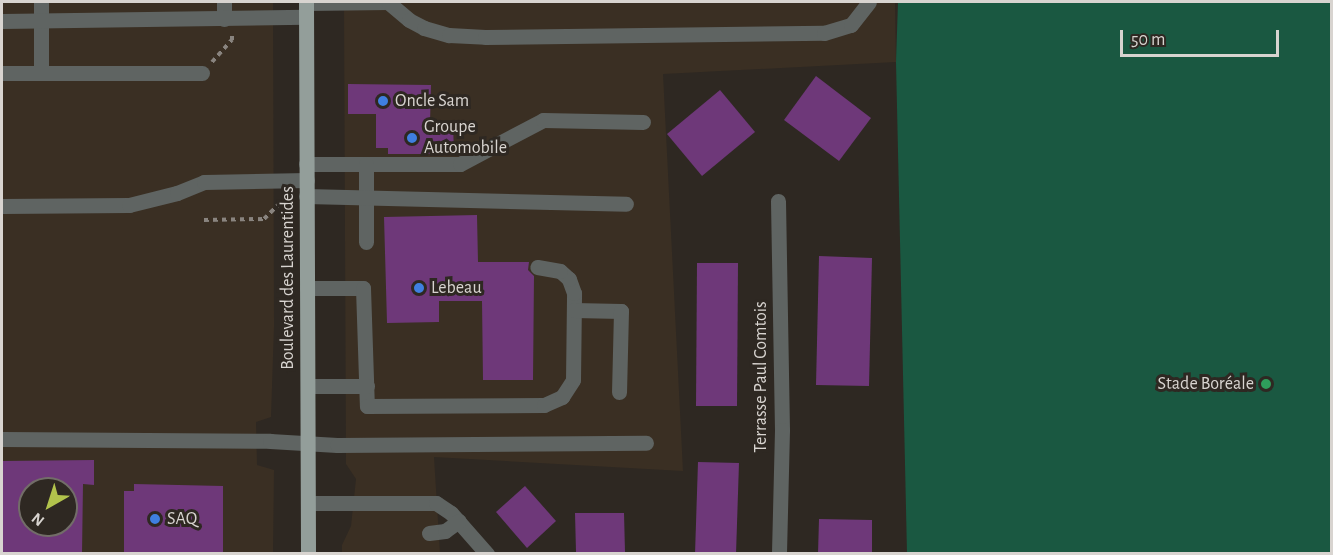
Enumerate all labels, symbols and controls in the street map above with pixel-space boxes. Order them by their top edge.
scale bar [1123,18,1282,56]
text: 50 m [1131,31,1165,49]
place label: Oncle Sam [395,90,469,112]
marker: Oncle Sam [376,94,390,108]
place label: Groupe Automobile [424,117,507,160]
marker: Groupe Automobile [405,131,419,145]
street label: Boulevard des Laurentides [277,186,299,370]
place label: Lebeau [431,277,482,299]
marker: Lebeau [412,281,426,295]
street label: Terrasse Paul Comtois [750,301,772,453]
place label: Stade Boréale [1158,373,1254,395]
marker: Stade Boréale [1259,377,1273,391]
north arrow [18,477,78,537]
place label: SAQ [167,508,197,530]
text: N [29,510,47,529]
marker: SAQ [148,512,162,526]

